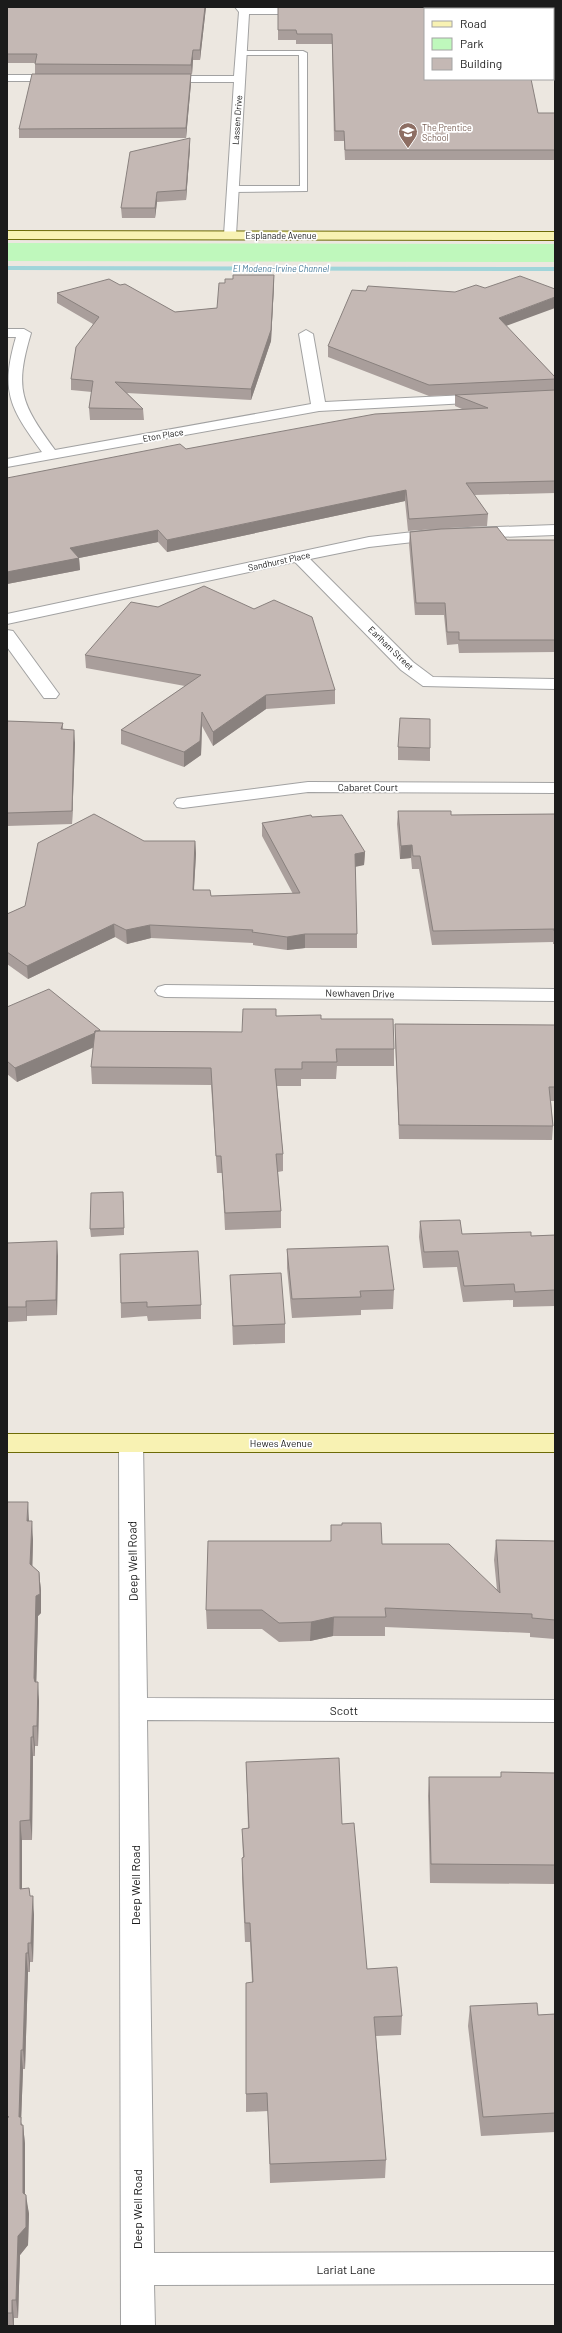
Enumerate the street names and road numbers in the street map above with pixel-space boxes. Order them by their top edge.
street label: Lassen Drive [230,95,244,145]
street label: Esplanade Avenue [246,230,317,241]
street label: Eton Place [142,426,185,444]
street label: Sandhurst Place [247,549,311,573]
street label: Earlham Street [366,624,416,672]
street label: Cabaret Court [338,781,399,793]
street label: Newhaven Drive [325,986,395,1000]
street label: Hewes Avenue [250,1437,312,1449]
street label: Deep Well Road [124,1521,140,1601]
street label: Scott [330,1703,358,1717]
street label: Deep Well Road [128,1845,142,1925]
street label: Deep Well Road [130,2169,144,2249]
street label: Lariat Lane [317,2262,375,2276]

